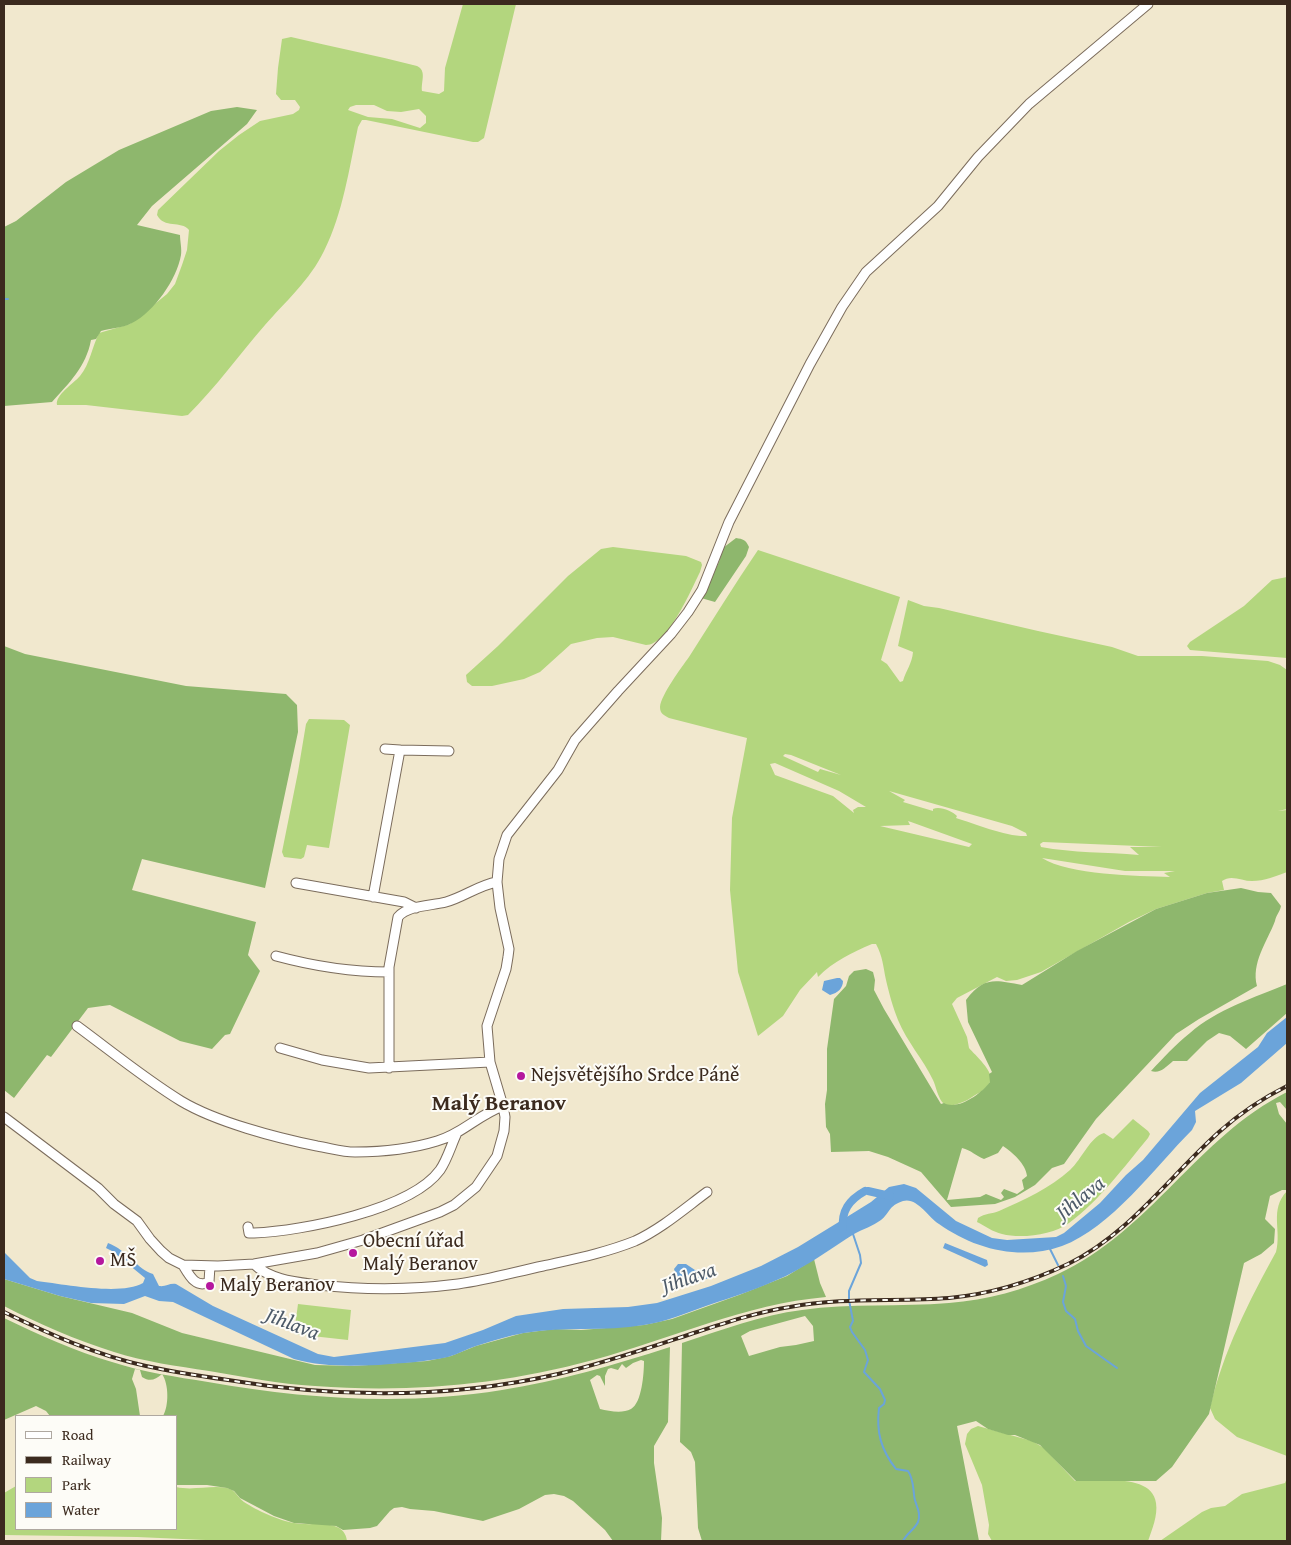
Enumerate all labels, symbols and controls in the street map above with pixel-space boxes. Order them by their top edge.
place label: Nejsvětějšího Srdce Páně [531,1064,739,1088]
marker: Nejsvětějšího Srdce Páně [515,1070,527,1082]
district label: Malý Beranov [432,1091,566,1117]
water label: Jihlava [1051,1172,1111,1226]
place label: Obecní úřad Malý Beranov [363,1230,478,1277]
marker: Obecní úřad Malý Beranov [347,1247,359,1259]
place label: MŠ [110,1249,136,1273]
marker: MŠ [94,1255,106,1267]
water label: Jihlava [659,1258,719,1300]
place label: Malý Beranov [220,1274,335,1298]
marker: Malý Beranov [204,1280,216,1292]
water label: Jihlava [261,1303,323,1347]
legend [15,1415,178,1530]
text: Road [62,1424,93,1445]
text: Railway [62,1449,111,1470]
text: Park [62,1474,91,1495]
text: Water [62,1499,100,1520]

